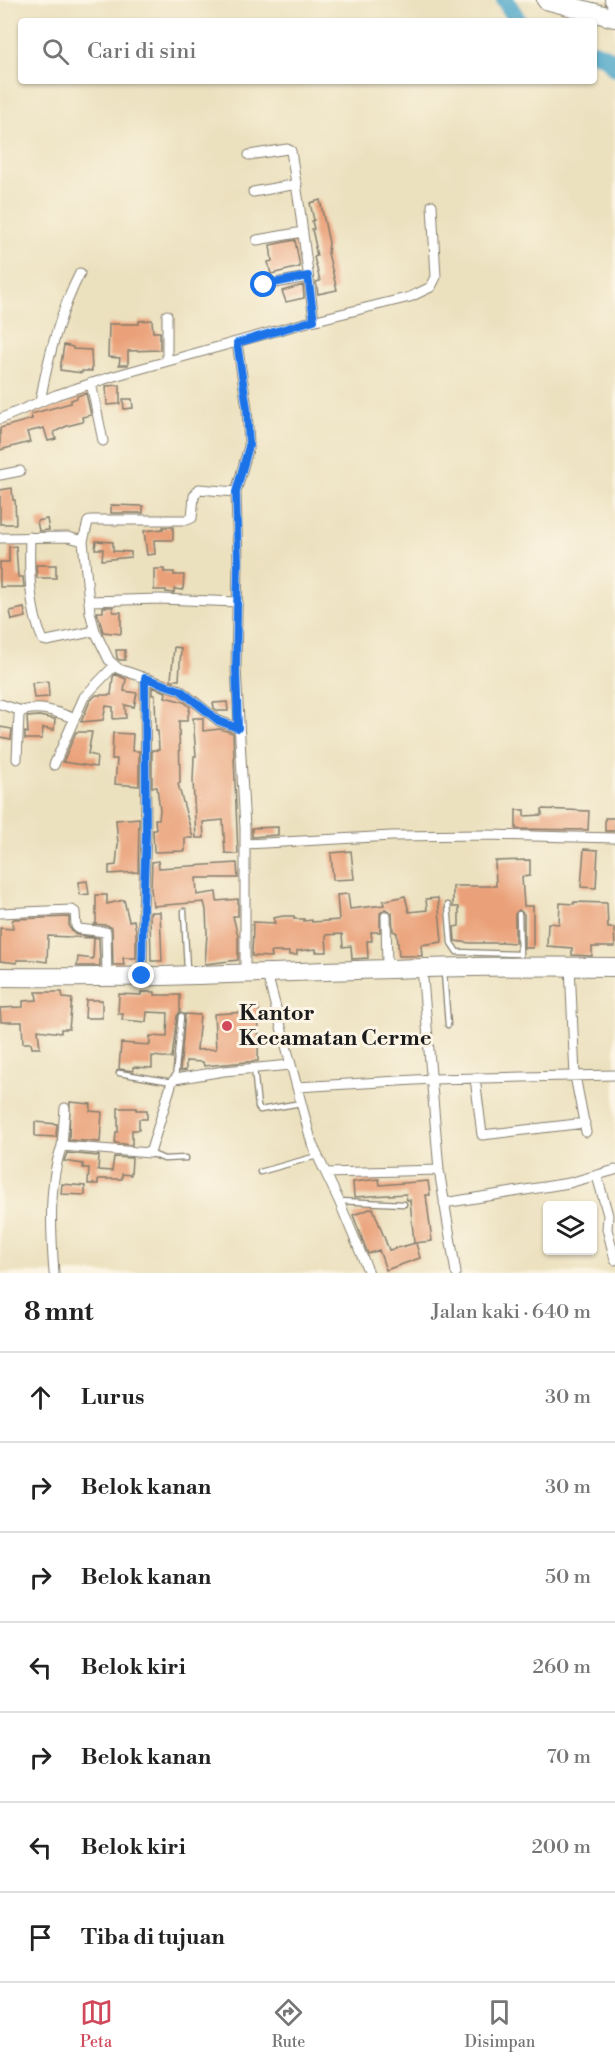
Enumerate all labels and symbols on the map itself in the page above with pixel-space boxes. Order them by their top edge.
route start [250,271,276,297]
route end [128,962,154,988]
place label: Kantor Kecamatan Cerme [239,1000,432,1052]
marker: Kantor Kecamatan Cerme [220,1019,234,1033]

